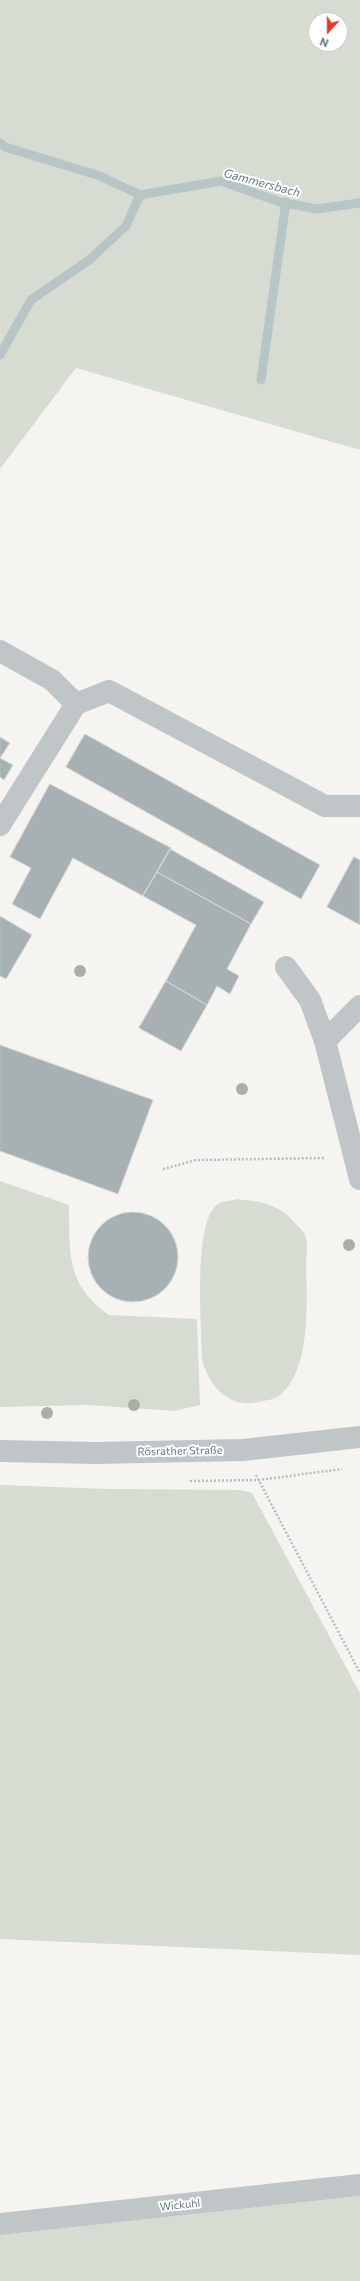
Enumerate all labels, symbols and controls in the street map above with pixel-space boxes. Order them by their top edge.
north arrow [308,12,348,52]
text: N [318,35,330,50]
water label: Gammersbach [222,166,302,200]
street label: Rösrather Straße [137,1444,223,1458]
street label: Wickuhl [159,2196,201,2214]

